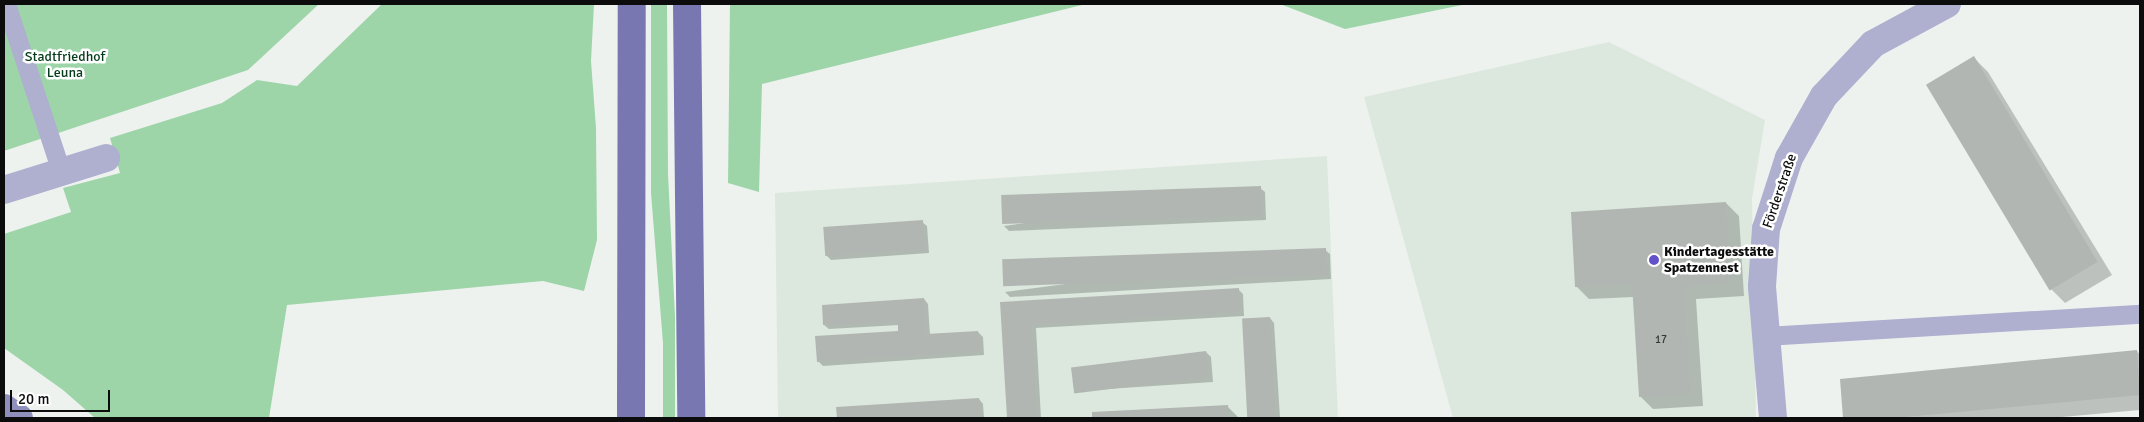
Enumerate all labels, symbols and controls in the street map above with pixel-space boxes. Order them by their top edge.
park label: Stadtfriedhof Leuna [25,49,105,82]
street label: Förderstraße [1759,152,1801,230]
place label: Kindertagesstätte Spatzennest [1664,244,1774,276]
marker: Kindertagesstätte Spatzennest [1648,254,1660,266]
house number: 17 [1655,333,1667,347]
scale bar [12,380,112,412]
text: 20 m [18,390,49,408]

